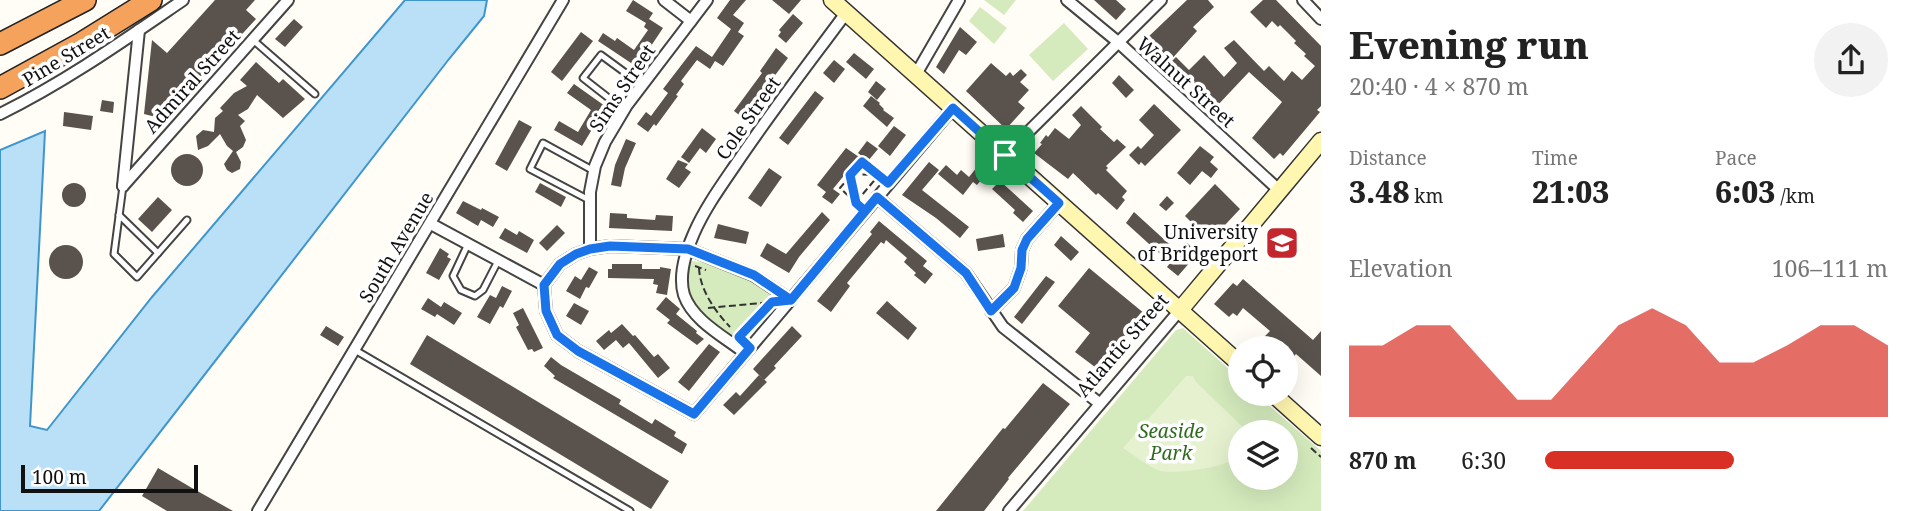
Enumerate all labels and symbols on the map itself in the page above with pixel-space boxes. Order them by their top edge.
street label: Pine Street [17,19,115,92]
street label: Admiral Street [138,23,246,139]
street label: Walnut Street [1131,31,1241,133]
street label: Sims Street [583,39,661,137]
street label: Cole Street [710,71,787,165]
pin [975,125,1035,185]
street label: South Avenue [353,187,439,307]
place label: University of Bridgeport [1137,219,1258,267]
school or university icon: University of Bridgeport [1263,224,1301,262]
street label: Atlantic Street [1070,288,1174,402]
park label: Seaside Park [1138,418,1204,466]
scale bar [21,462,198,494]

